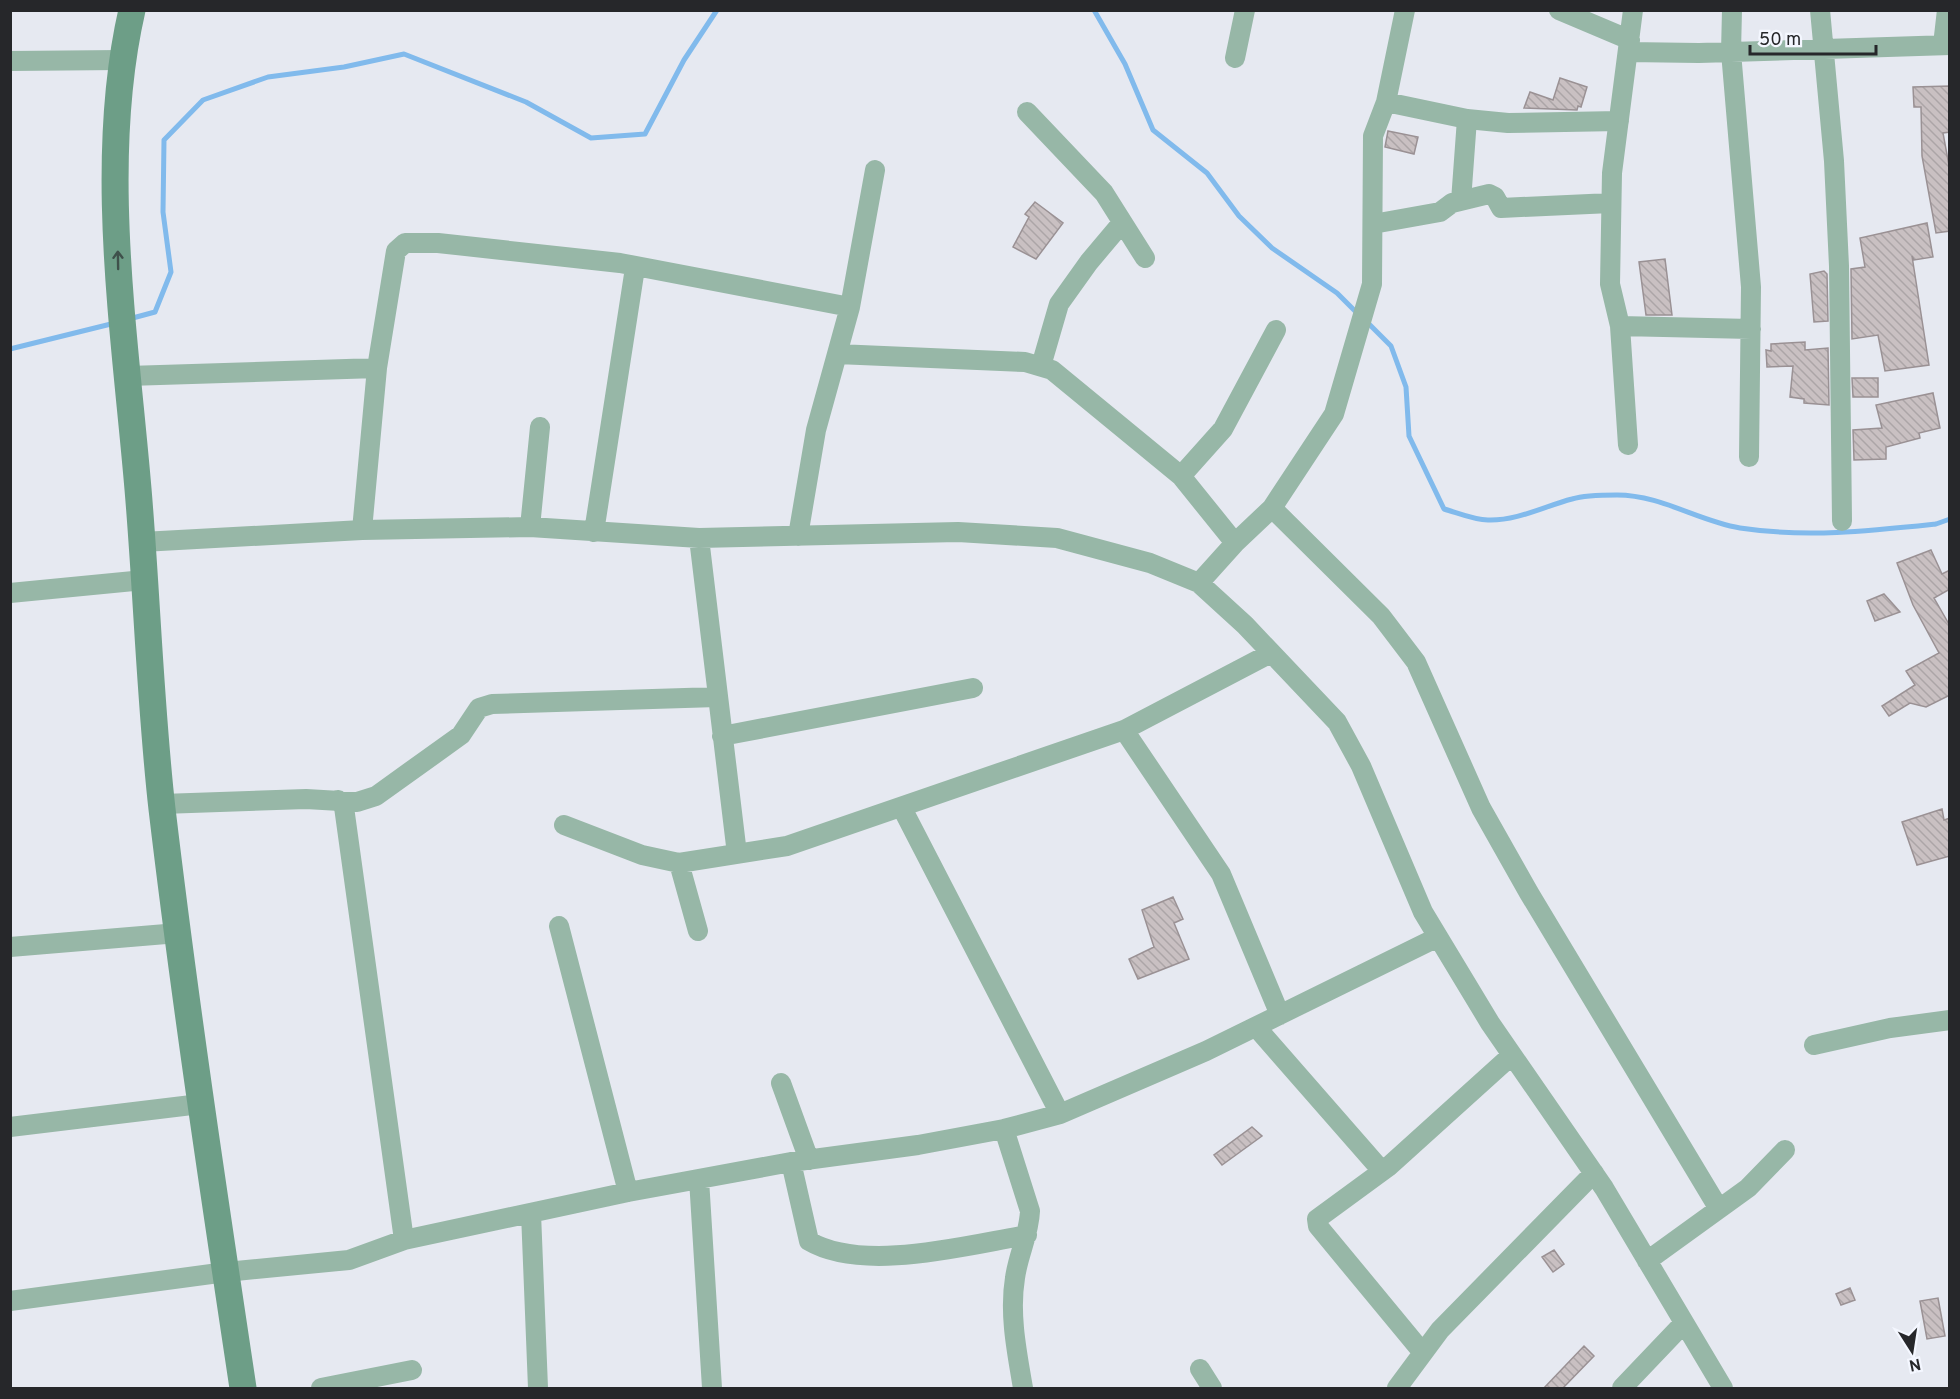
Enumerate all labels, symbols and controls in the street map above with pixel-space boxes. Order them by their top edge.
scale bar [1750,18,1876,56]
text: 50 m [1759,29,1801,52]
one-way arrow [113,251,124,271]
north arrow [1882,1321,1942,1381]
text: N [1907,1353,1922,1375]

